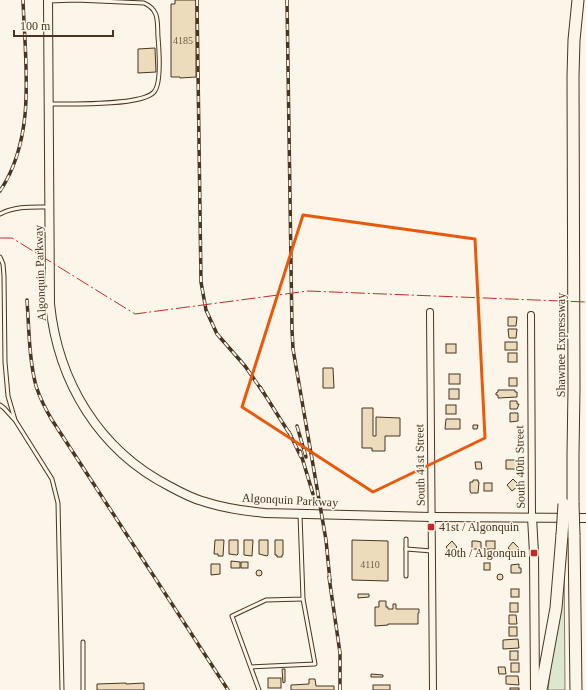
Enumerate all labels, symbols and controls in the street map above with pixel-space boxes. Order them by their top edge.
scale bar [14,12,113,38]
text: 100 m [20,19,51,33]
house number: 4185 [173,35,193,46]
street label: Algonquin Parkway [31,225,49,321]
street label: Shawnee Expressway [554,293,568,397]
street label: South 41st Street [412,423,428,506]
street label: South 40th Street [512,425,528,509]
street label: Algonquin Parkway [242,490,338,510]
place label: 41st / Algonquin [439,520,519,534]
marker: 41st / Algonquin [426,522,436,532]
place label: 40th / Algonquin [445,546,526,560]
marker: 40th / Algonquin [529,548,539,558]
house number: 4110 [360,559,380,570]

